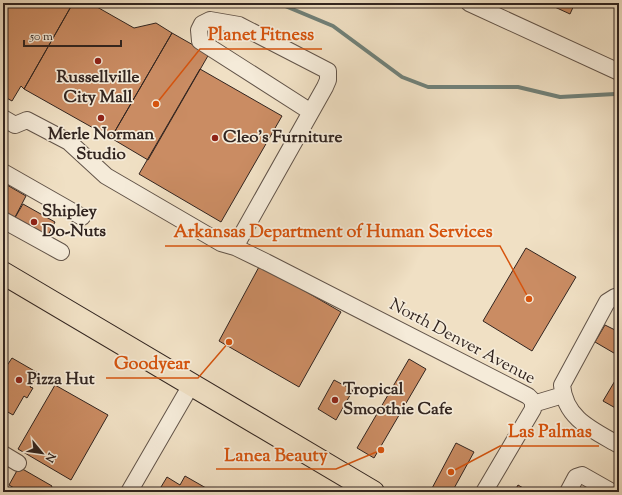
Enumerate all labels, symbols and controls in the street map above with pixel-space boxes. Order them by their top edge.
callout: Planet Fitness [200,19,322,49]
scale bar [24,22,121,48]
text: Planet Fitness [208,23,314,49]
text: 50 m [29,28,53,46]
marker: Russellville City Mall [93,56,103,66]
place label: Russellville City Mall [57,66,140,110]
marker: Merle Norman Studio [96,113,106,123]
place label: Merle Norman Studio [48,123,155,167]
place label: Cleo's Furniture [223,126,342,150]
marker: Cleo's Furniture [210,133,220,143]
place label: Shipley Do-Nuts [42,200,106,244]
callout: Arkansas Department of Human Services [165,216,500,246]
marker: Shipley Do-Nuts [29,217,39,227]
text: Arkansas Department of Human Services [174,220,492,246]
street label: North Denver Avenue [385,293,539,391]
callout: Goodyear [106,348,198,378]
text: Goodyear [114,352,190,378]
place label: Pizza Hut [27,368,95,392]
marker: Pizza Hut [14,375,24,385]
place label: Tropical Smoothie Cafe [343,378,452,422]
marker: Tropical Smoothie Cafe [330,395,340,405]
callout: Las Palmas [500,416,599,446]
text: Las Palmas [508,420,592,446]
north arrow [22,433,62,473]
callout: Lanea Beauty [216,439,336,469]
text: Lanea Beauty [224,444,328,470]
text: N [41,449,59,465]

